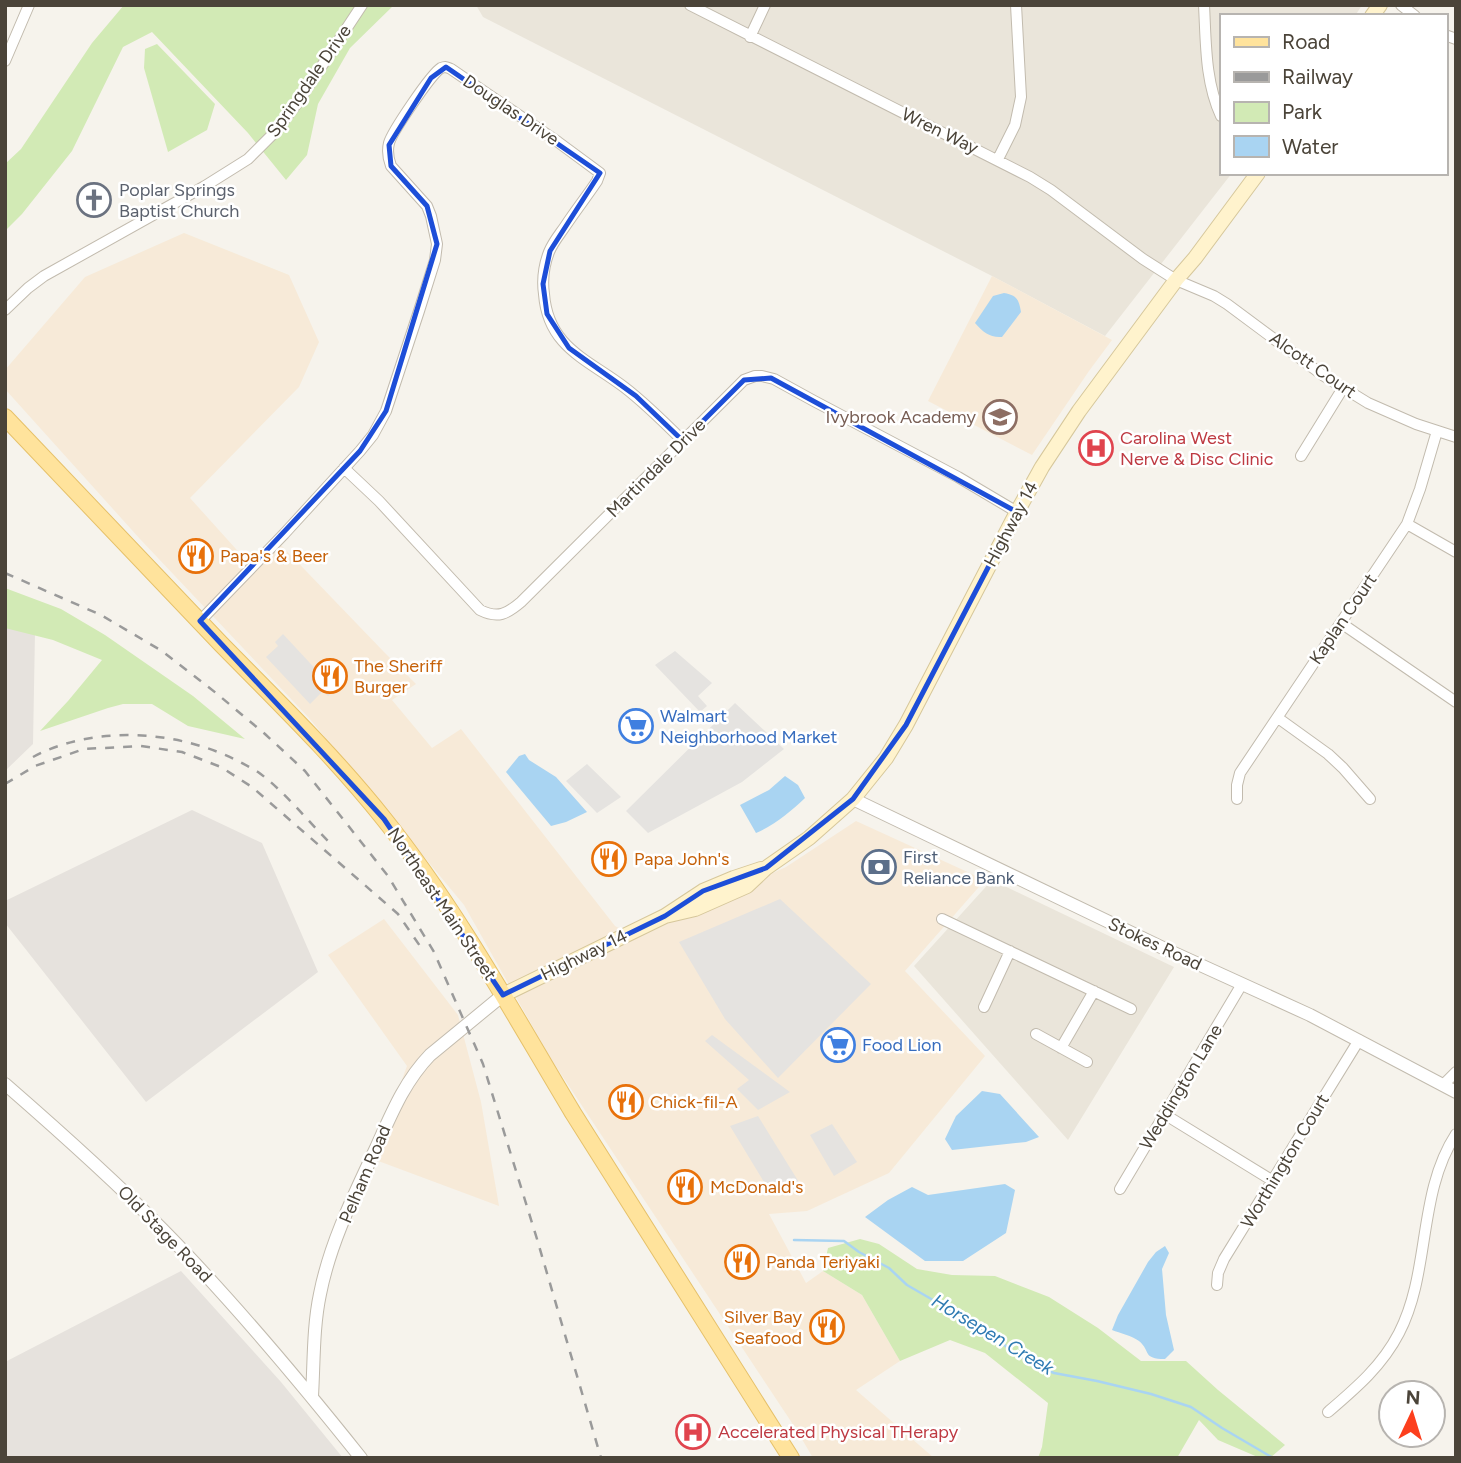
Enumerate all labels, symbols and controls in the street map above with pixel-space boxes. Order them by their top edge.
legend [1220,14,1447,175]
street label: Springdale Drive [262,20,356,141]
text: Road [1282,29,1330,54]
text: Railway [1282,64,1353,89]
street label: Douglas Drive [459,70,563,150]
text: Park [1282,99,1323,124]
street label: Wren Way [898,103,982,159]
text: Water [1282,134,1338,159]
place label: Poplar Springs Baptist Church [119,179,239,222]
church icon: Poplar Springs Baptist Church [75,181,113,219]
street label: Alcott Court [1265,327,1361,403]
school or university icon: Ivybrook Academy [981,398,1019,436]
place label: Ivybrook Academy [826,406,977,428]
street label: Martindale Drive [602,414,710,522]
place label: Carolina West Nerve & Disc Clinic [1120,427,1274,470]
hospital icon: Carolina West Nerve & Disc Clinic [1077,429,1115,467]
street label: Highway 14 [979,477,1043,571]
restaurant icon: Papa's & Beer [177,537,215,575]
place label: Papa's & Beer [220,545,328,567]
street label: Kaplan Court [1305,569,1381,669]
place label: The Sheriff Burger [354,655,443,698]
restaurant icon: The Sheriff Burger [311,657,349,695]
place label: Walmart Neighborhood Market [660,705,837,748]
supermarket icon: Walmart Neighborhood Market [617,707,655,745]
street label: Northeast Main Street [383,823,501,985]
restaurant icon: Papa John's [590,840,628,878]
place label: First Reliance Bank [903,846,1015,889]
place label: Papa John's [634,848,729,870]
bank icon: First Reliance Bank [860,848,898,886]
street label: Stokes Road [1105,913,1205,975]
street label: Highway 14 [537,925,631,985]
street label: Weddington Lane [1135,1020,1227,1154]
supermarket icon: Food Lion [819,1026,857,1064]
place label: Food Lion [862,1034,942,1056]
restaurant icon: Chick-fil-A [607,1083,645,1121]
street label: Worthington Court [1236,1090,1334,1232]
place label: Chick-fil-A [650,1091,738,1113]
street label: Pelham Road [334,1122,396,1226]
restaurant icon: McDonald's [666,1168,704,1206]
place label: McDonald's [710,1176,804,1198]
street label: Old Stage Road [113,1181,217,1287]
restaurant icon: Panda Teriyaki [723,1243,761,1281]
place label: Panda Teriyaki [766,1251,880,1273]
water label: Horsepen Creek [928,1289,1059,1380]
place label: Silver Bay Seafood [724,1306,803,1349]
restaurant icon: Silver Bay Seafood [808,1308,846,1346]
north arrow [1377,1379,1447,1449]
text: N [1405,1386,1421,1410]
hospital icon: Accelerated Physical THerapy [674,1413,712,1451]
place label: Accelerated Physical THerapy [718,1421,959,1443]

